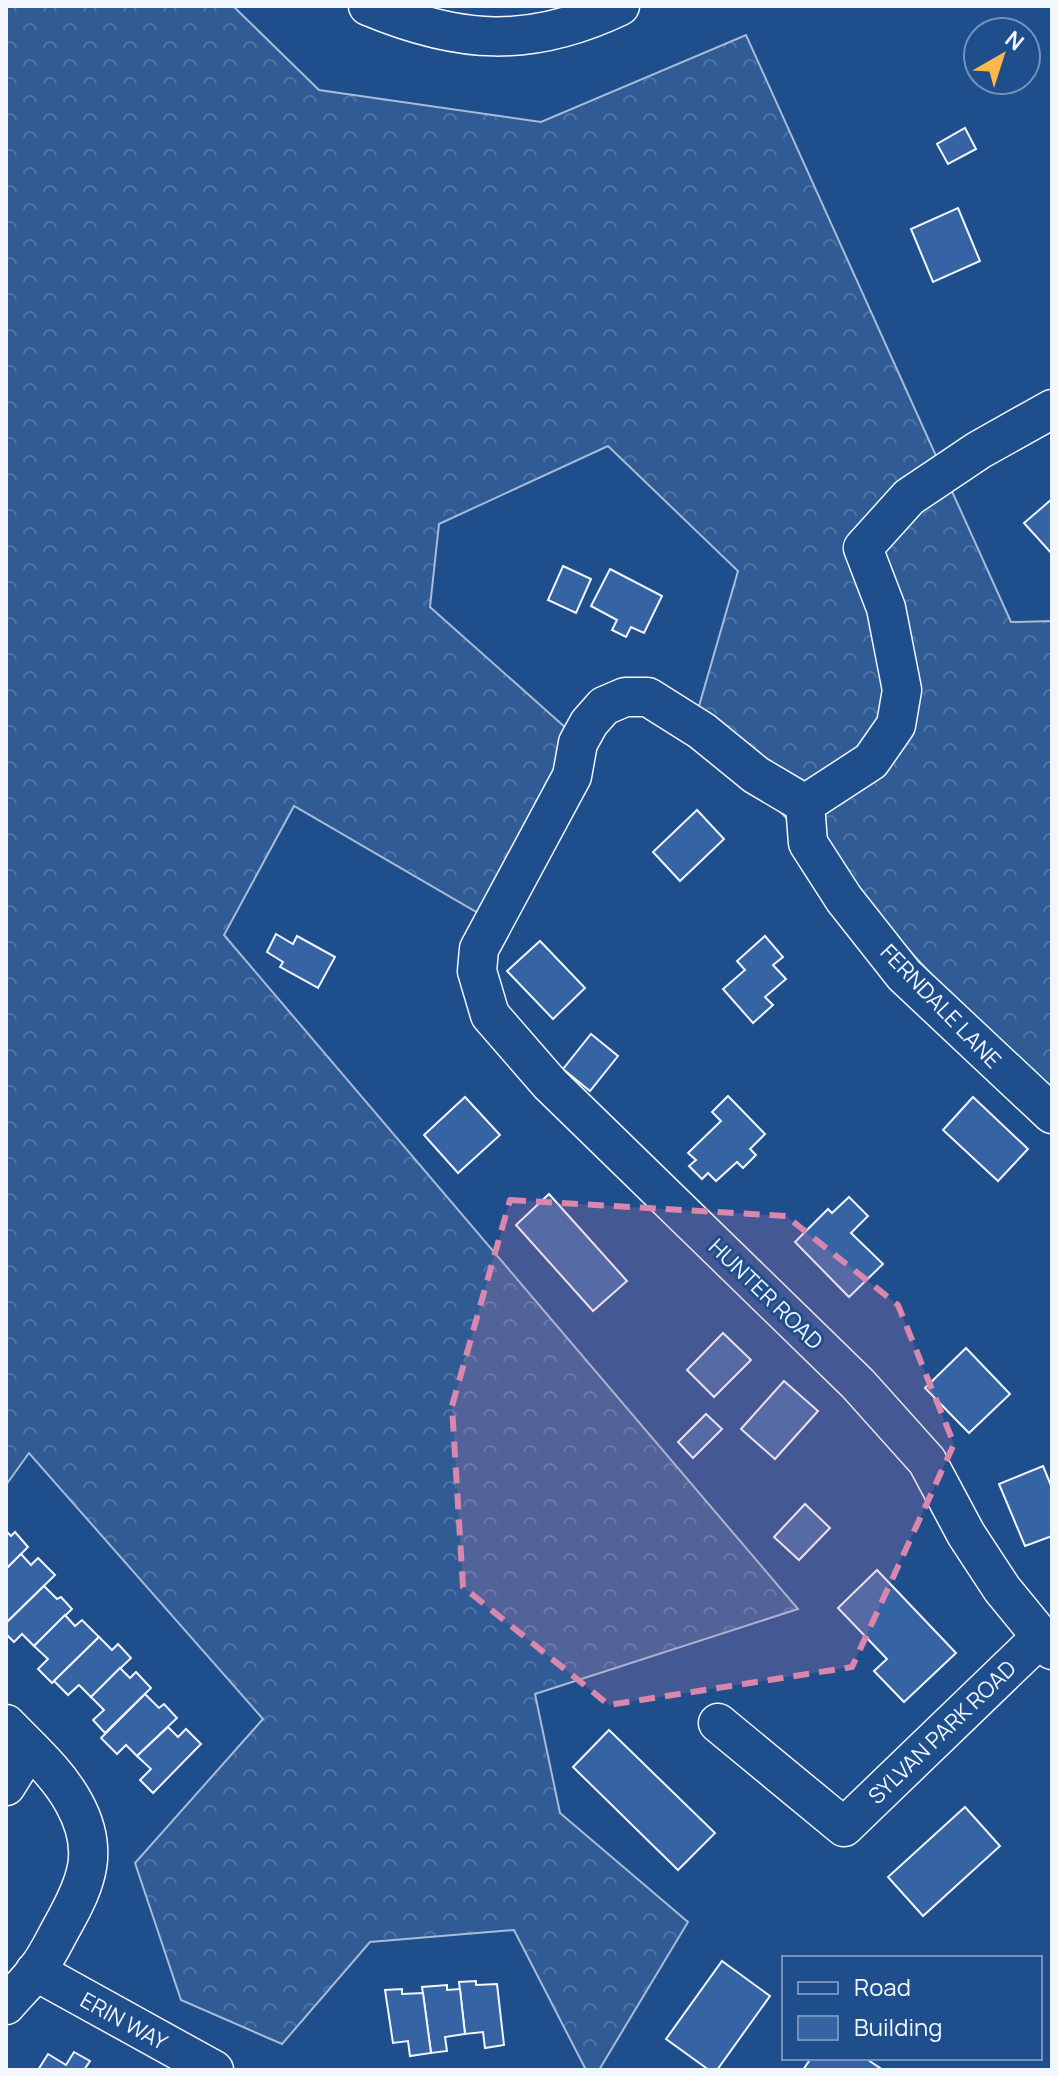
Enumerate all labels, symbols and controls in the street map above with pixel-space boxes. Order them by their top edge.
north arrow [962,16,1042,96]
text: N [999,24,1030,57]
street label: FERNDALE LANE [874,937,1008,1075]
street label: HUNTER ROAD [703,1232,829,1356]
street label: SYLVAN PARK ROAD [862,1654,1022,1810]
legend [782,1956,1042,2060]
text: Road [854,1970,911,2003]
street label: ERIN WAY [75,1985,173,2057]
text: Building [854,2010,942,2043]

